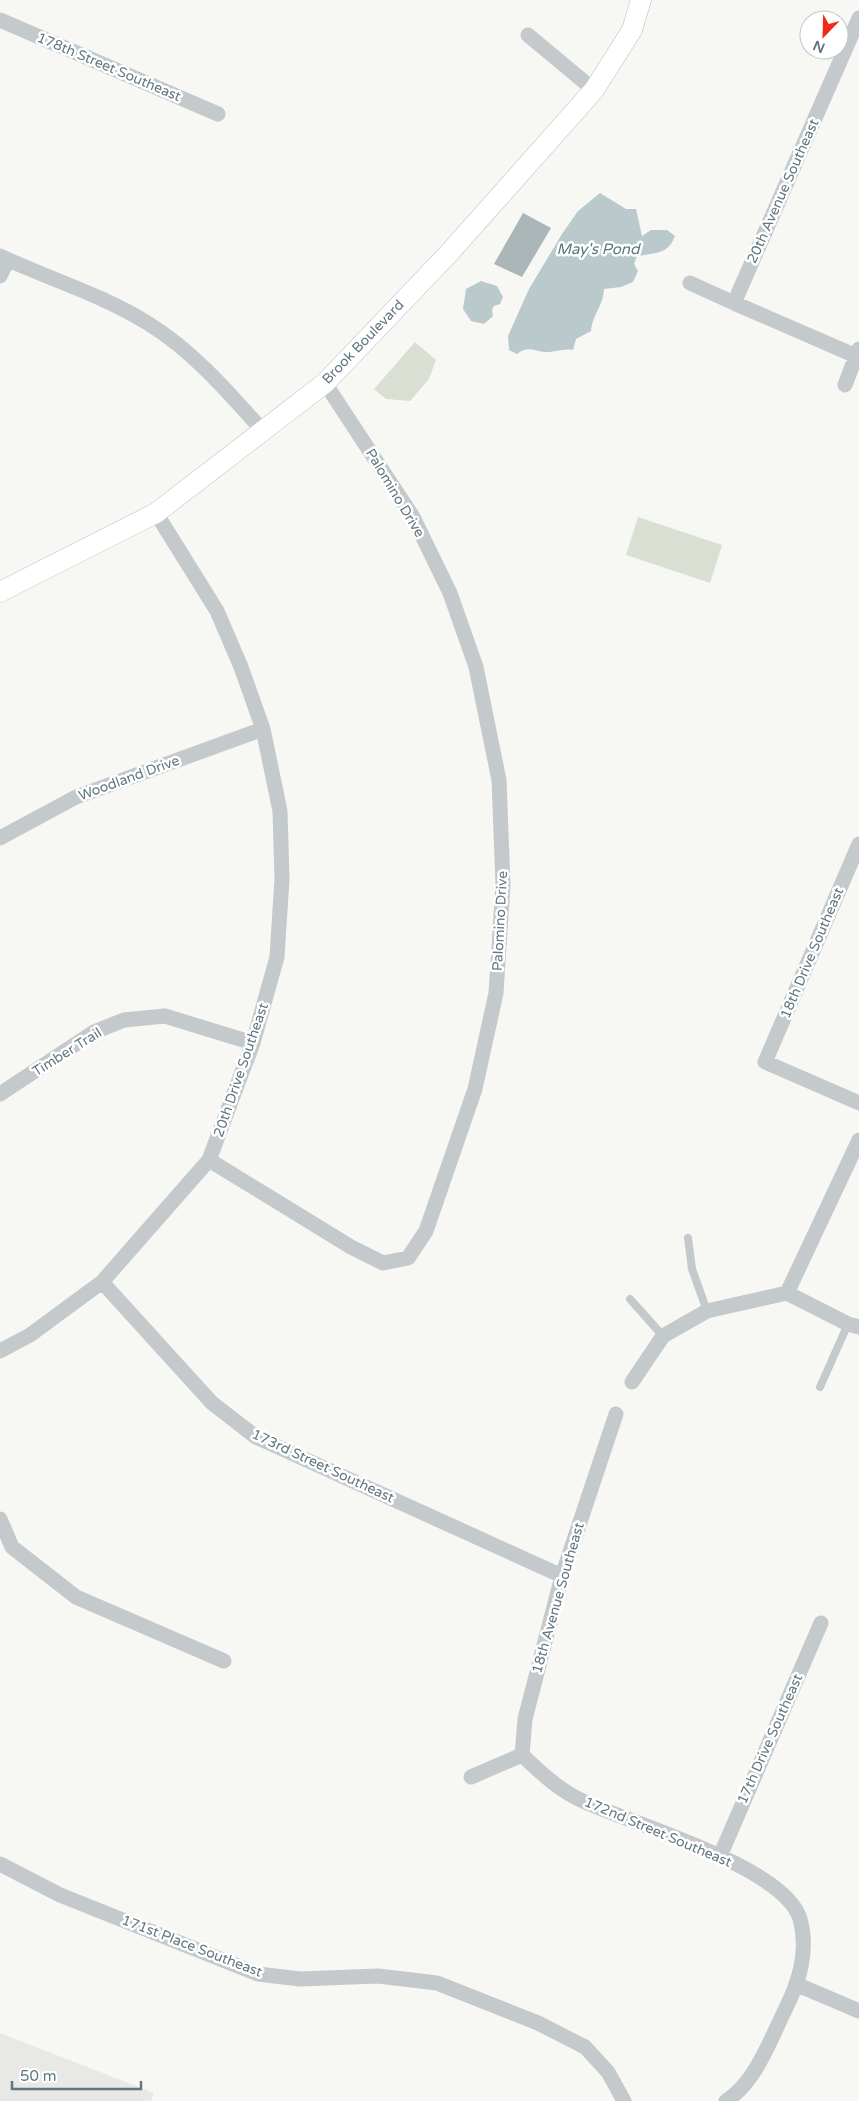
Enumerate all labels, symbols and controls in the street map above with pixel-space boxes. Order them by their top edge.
north arrow [799,10,849,60]
street label: 178th Street Southeast [34,29,184,105]
text: N [811,36,828,57]
street label: 20th Avenue Southeast [743,116,823,266]
water label: May's Pond [557,240,641,258]
street label: Brook Boulevard [319,296,407,388]
street label: Palomino Drive [362,446,428,540]
street label: Woodland Drive [76,752,182,804]
street label: Palomino Drive [489,870,511,972]
street label: 18th Drive Southeast [777,884,848,1021]
street label: 20th Drive Southeast [210,1000,272,1139]
street label: Timber Trail [29,1024,105,1080]
street label: 173rd Street Southeast [249,1426,397,1507]
street label: 18th Avenue Southeast [528,1520,588,1675]
street label: 17th Drive Southeast [734,1671,807,1807]
street label: 172nd Street Southeast [582,1793,735,1871]
street label: 171st Place Southeast [119,1911,265,1981]
scale bar [12,2058,141,2090]
text: 50 m [20,2067,57,2085]

